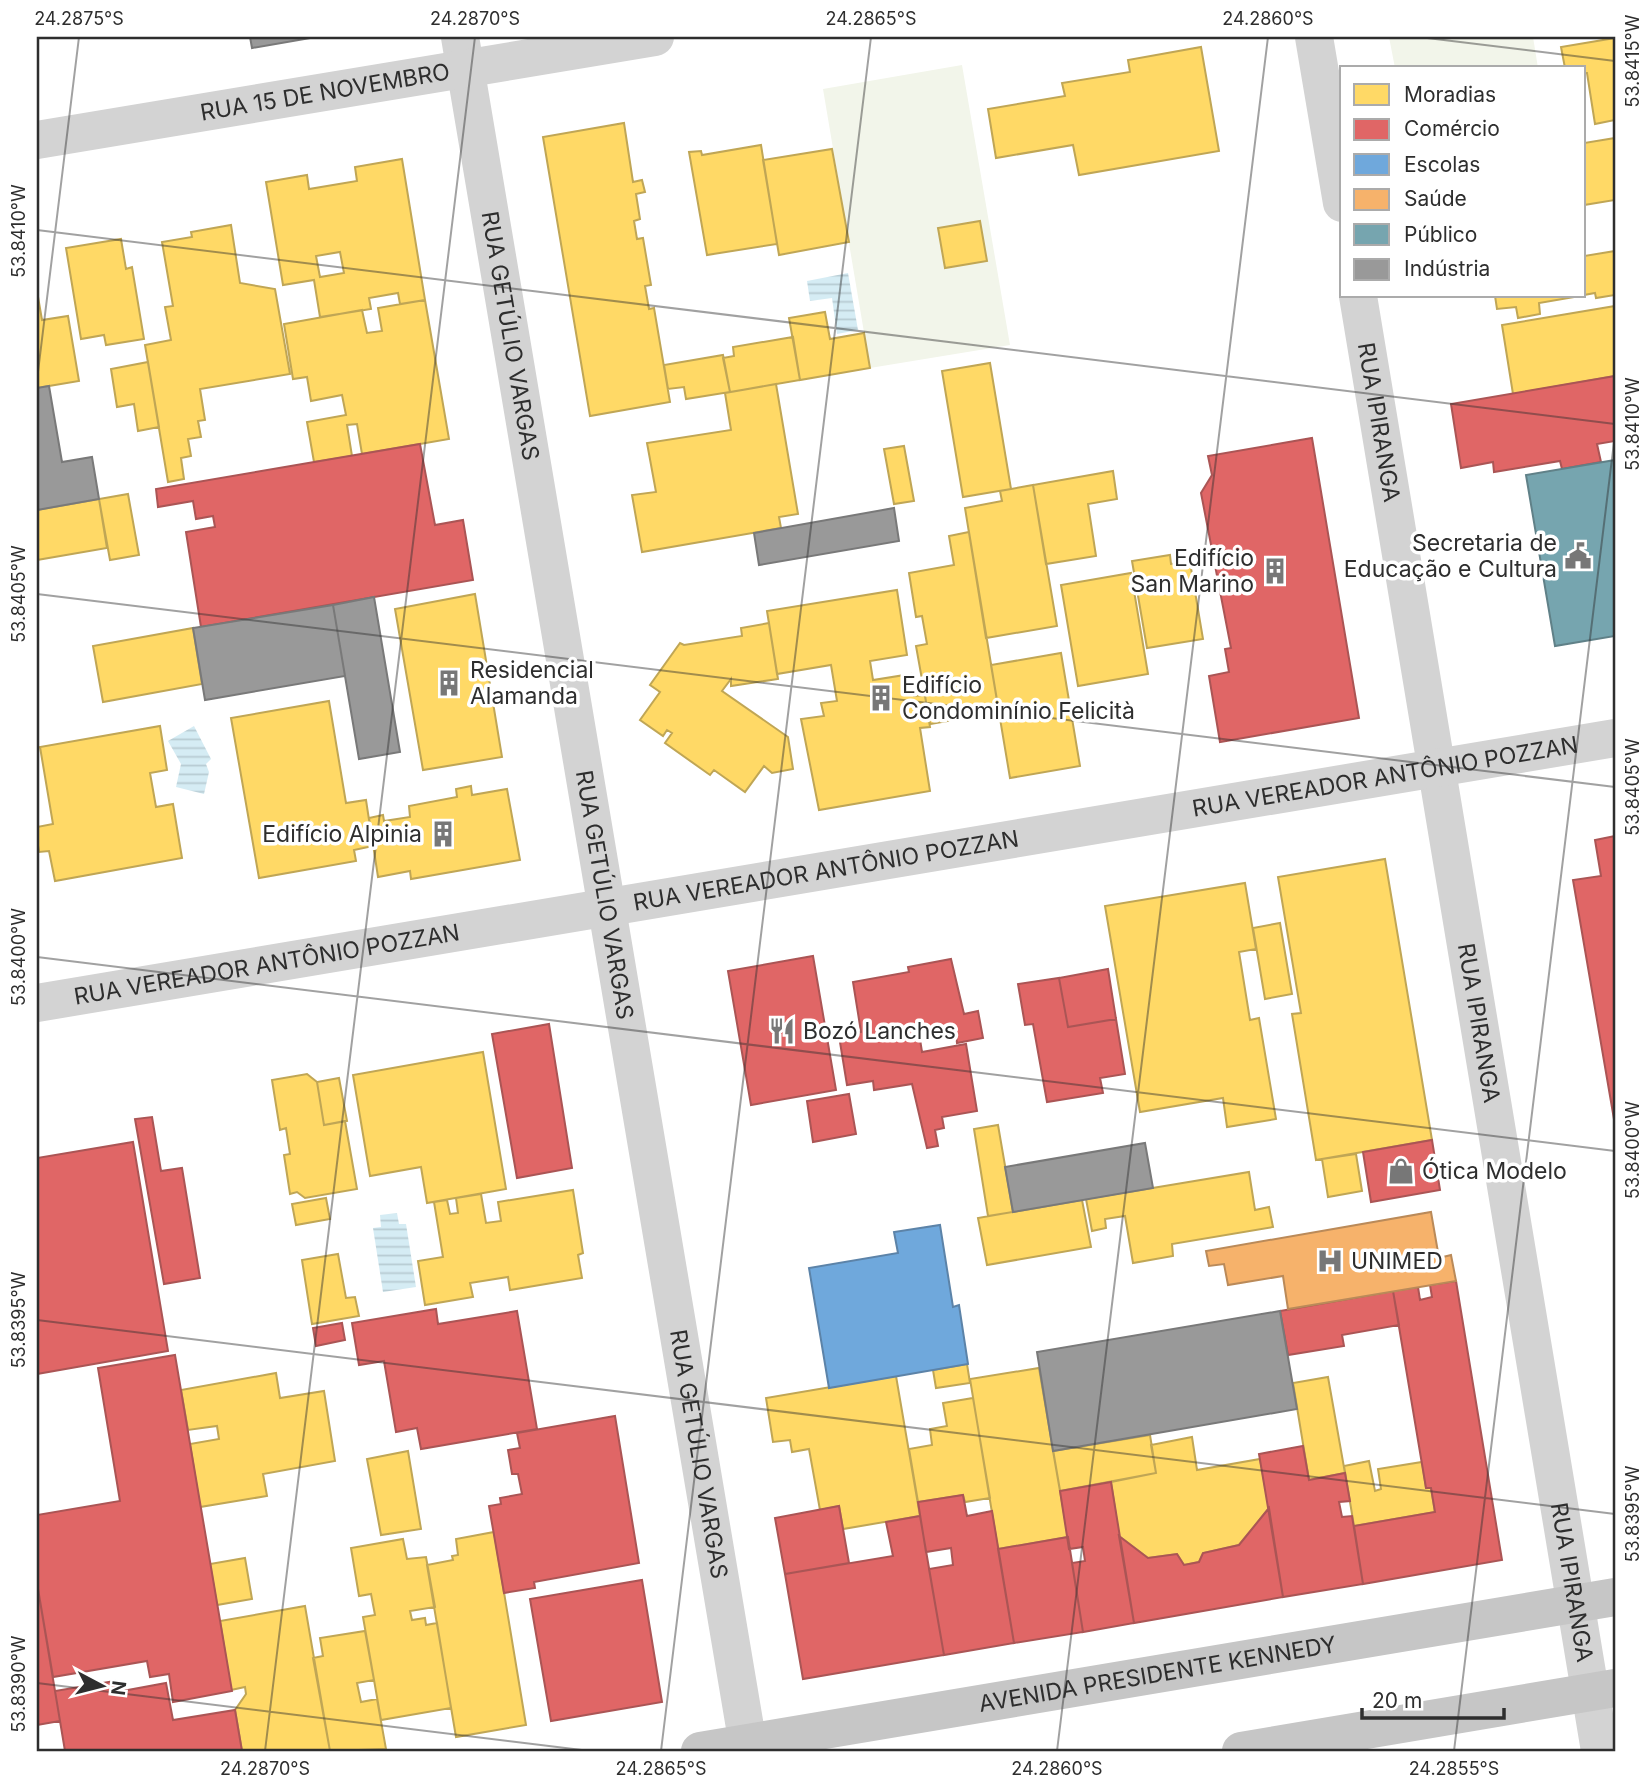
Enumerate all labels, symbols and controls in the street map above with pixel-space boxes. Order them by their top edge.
text: 24.2875°S [34,8,124,29]
text: 24.2870°S [430,8,520,29]
text: 24.2865°S [826,8,916,29]
text: 24.2860°S [1222,8,1314,29]
text: 53.8415°W [1622,14,1643,108]
street label: RUA 15 DE NOVEMBRO [198,57,452,127]
legend [1340,66,1586,298]
text: Moradias [1404,82,1496,107]
text: Comércio [1404,116,1500,141]
text: Escolas [1404,152,1480,177]
text: 53.8410°W [8,184,29,278]
text: Saúde [1404,186,1467,211]
street label: RUA GETÚLIO VARGAS [476,209,545,463]
text: Público [1404,222,1477,247]
text: Indústria [1404,256,1490,281]
street label: RUA IPIRANGA [1352,340,1406,504]
text: 53.8410°W [1622,377,1643,471]
place label: Secretaria de Educação e Cultura [1344,529,1557,583]
public building icon: Secretaria de Educação e Cultura [1563,541,1593,571]
place label: Edifício San Marino [1131,544,1254,598]
text: 53.8405°W [8,545,29,643]
building icon: Edifício San Marino [1260,556,1290,586]
place label: Residencial Alamanda [470,656,594,710]
building icon: Residencial Alamanda [434,668,464,698]
place label: Edifício Condominínio Felicità [902,671,1135,725]
building icon: Edifício Condominínio Felicità [866,683,896,713]
street label: RUA VEREADOR ANTÔNIO POZZAN [1190,730,1580,823]
text: 53.8405°W [1622,738,1643,836]
street label: RUA GETÚLIO VARGAS [570,768,639,1022]
building icon: Edifício Alpinia [428,819,458,849]
place label: Edifício Alpinia [262,820,422,848]
street label: RUA VEREADOR ANTÔNIO POZZAN [631,824,1021,917]
text: 53.8400°W [8,908,29,1006]
street label: RUA VEREADOR ANTÔNIO POZZAN [72,918,462,1011]
street label: RUA IPIRANGA [1452,941,1506,1105]
restaurant icon: Bozó Lanches [767,1016,797,1046]
place label: Bozó Lanches [803,1017,956,1045]
text: 53.8400°W [1622,1101,1643,1199]
shop icon: Ótica Modelo [1386,1156,1416,1186]
place label: Ótica Modelo [1422,1157,1567,1185]
hospital icon: UNIMED [1315,1246,1345,1276]
place label: UNIMED [1351,1247,1443,1275]
text: 53.8395°W [8,1271,29,1368]
street label: RUA GETÚLIO VARGAS [664,1327,734,1581]
text: 53.8395°W [1622,1465,1643,1562]
street label: RUA IPIRANGA [1545,1500,1599,1664]
street label: AVENIDA PRESIDENTE KENNEDY [977,1630,1339,1718]
text: 53.8390°W [8,1635,29,1733]
north arrow [66,1652,136,1722]
scale bar [1362,1676,1503,1720]
text: N [106,1679,131,1697]
text: 20 m [1372,1688,1422,1713]
text: 24.2870°S [220,1758,310,1779]
text: 24.2865°S [616,1758,706,1779]
text: 24.2860°S [1011,1758,1103,1779]
text: 24.2855°S [1409,1758,1499,1779]

